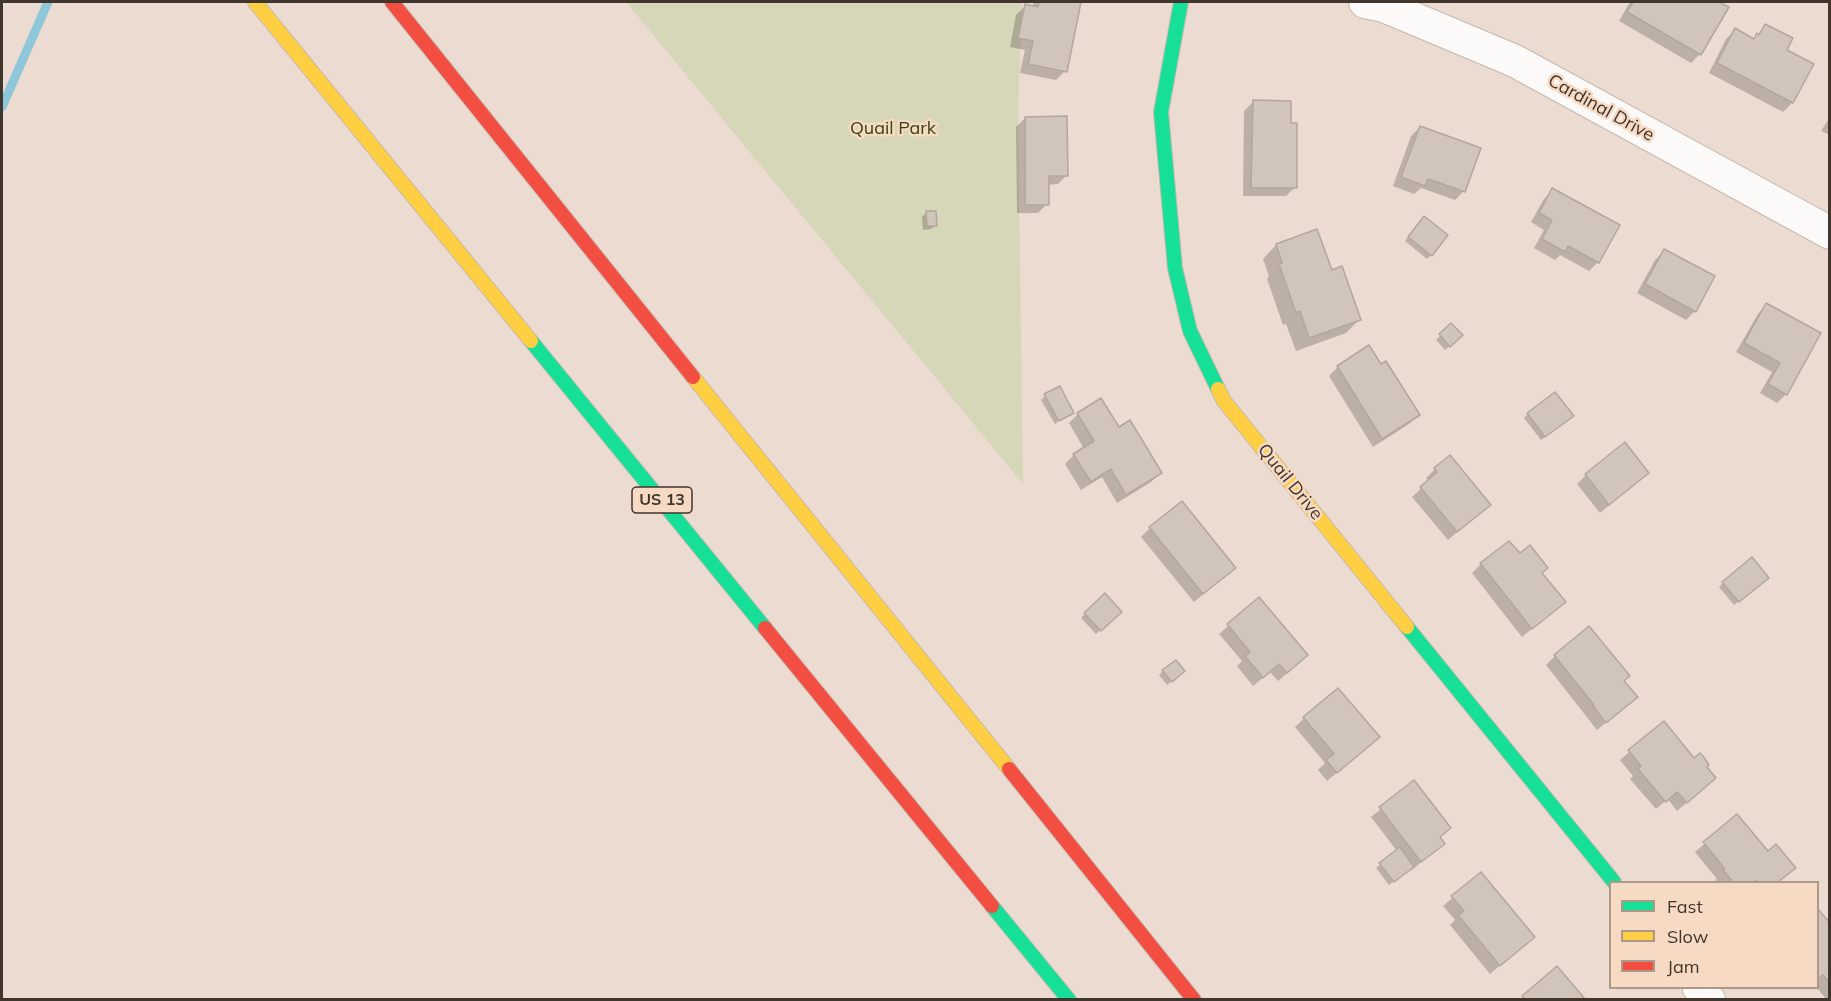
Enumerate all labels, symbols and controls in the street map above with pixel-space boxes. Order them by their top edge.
street label: Cardinal Drive [1544,70,1658,146]
park label: Quail Park [850,118,936,140]
street label: Quail Drive [1253,440,1327,524]
road number: US 13 [632,487,692,513]
legend [1609,881,1819,989]
text: Fast [1667,895,1703,918]
text: Slow [1667,925,1708,948]
text: Jam [1667,955,1700,978]

